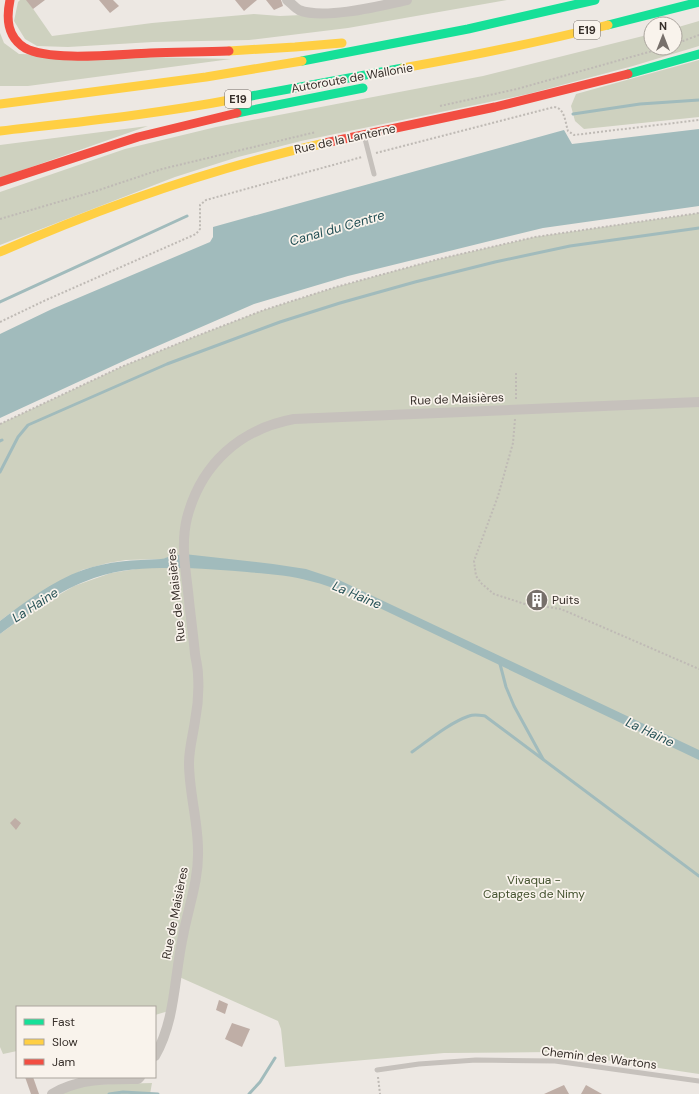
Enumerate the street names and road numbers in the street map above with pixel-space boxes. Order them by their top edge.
road number: E19 [574,21,600,39]
street label: Autoroute de Wallonie [290,59,414,97]
road number: E19 [225,90,251,108]
street label: Rue de la Lanterne [293,120,397,158]
street label: Rue de Maisières [410,389,504,409]
street label: Rue de Maisières [163,548,189,642]
street label: Rue de Maisières [158,865,192,961]
street label: Chemin des Wartons [540,1043,658,1073]

